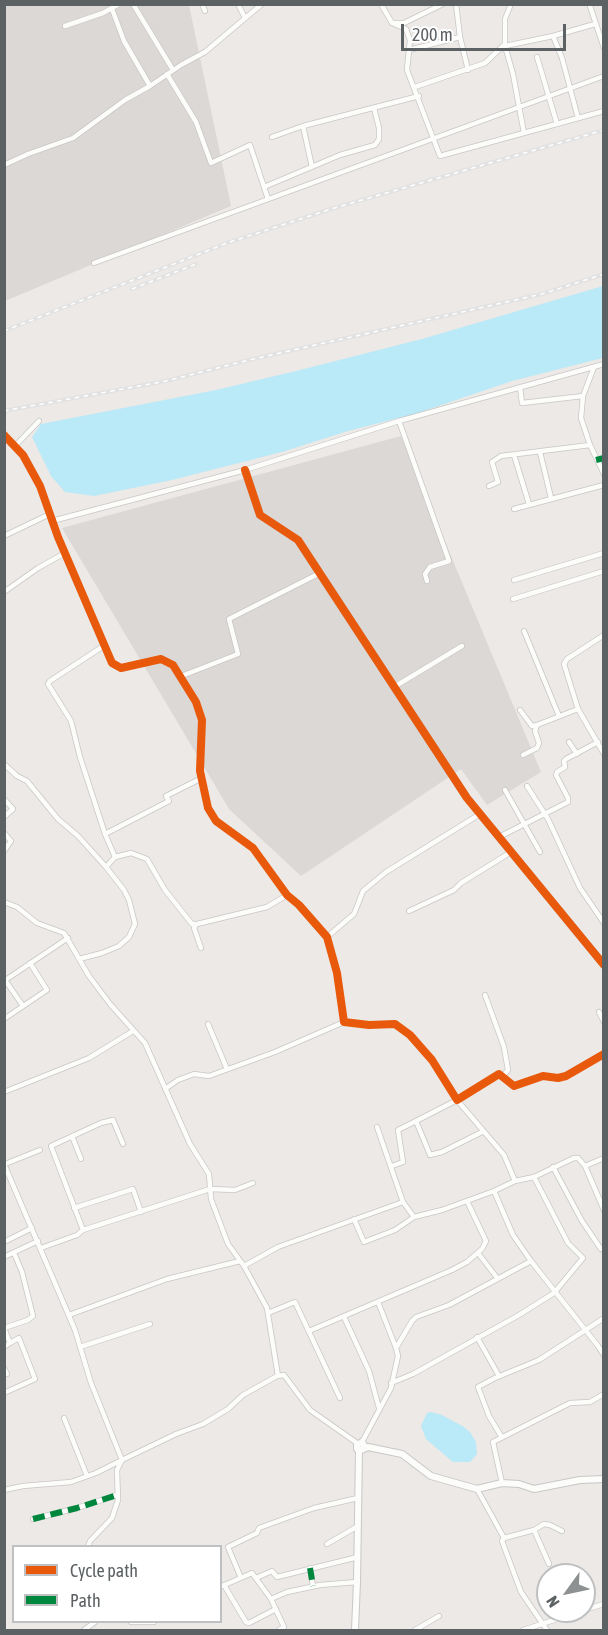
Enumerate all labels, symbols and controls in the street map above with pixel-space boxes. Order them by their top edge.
scale bar [404,12,569,50]
text: 200 m [412,24,453,45]
legend [12,1545,222,1623]
text: Cycle path [70,1560,138,1581]
north arrow [536,1563,596,1623]
text: Path [70,1590,101,1611]
text: N [542,1593,563,1611]

